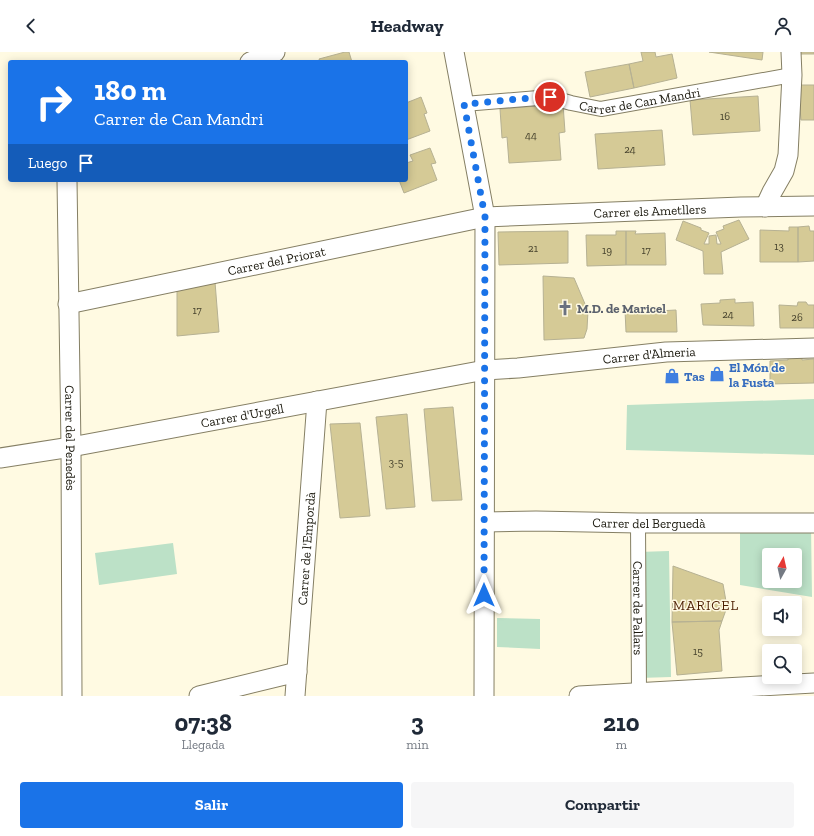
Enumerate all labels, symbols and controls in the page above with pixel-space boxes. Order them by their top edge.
icon: back [20,15,42,37]
text: Headway [370,15,444,37]
icon: person [772,15,794,37]
text: 180 m [94,74,166,107]
icon: right [28,76,80,128]
pin [533,80,567,114]
street label: Carrer de Can Mandri [578,84,702,117]
icon: arrive [539,86,561,108]
text: Carrer de Can Mandri [94,108,264,130]
house number: 16 [720,110,730,123]
house number: 44 [525,129,537,142]
house number: 24 [624,143,636,156]
icon: arrive [75,152,97,174]
text: Luego [28,154,67,172]
street label: Carrer els Ametllers [593,201,707,221]
house number: 13 [774,240,784,253]
house number: 21 [528,242,539,255]
street label: Carrer del Priorat [226,243,327,278]
house number: 19 [602,244,612,257]
house number: 17 [641,244,651,257]
church icon: M.D. de Maricel [556,299,574,317]
place label: M.D. de Maricel [577,301,666,316]
house number: 17 [192,304,202,317]
house number: 24 [722,308,734,321]
house number: 26 [791,311,803,324]
street label: Carrer d'Almeria [602,344,697,367]
place label: El Món de la Fusta [729,360,786,390]
shop icon: El Món de la Fusta [708,365,726,383]
shop icon: Tas [663,367,681,385]
place label: Tas [684,369,705,384]
street label: Carrer del Penedès [62,385,78,491]
street label: Carrer d'Urgell [200,400,286,431]
house number: 3-5 [389,456,404,469]
street label: Carrer de l'Empordà [295,491,318,606]
street label: Carrer del Berguedà [592,515,706,531]
north arrow [762,548,802,588]
map controls [762,548,802,684]
street label: Carrer de Pallars [630,561,646,655]
position arrow [463,574,505,616]
button: sound [762,596,802,636]
district label: MARICEL [673,597,739,614]
button: search [762,644,802,684]
house number: 15 [693,645,703,658]
text: 07:38 [174,708,232,737]
text: 3 [411,708,424,737]
text: 210 [603,708,640,737]
text: Llegada [181,737,225,752]
text: min [406,737,429,752]
text: m [616,737,627,752]
button: Salir [20,782,403,828]
button: Compartir [411,782,794,828]

